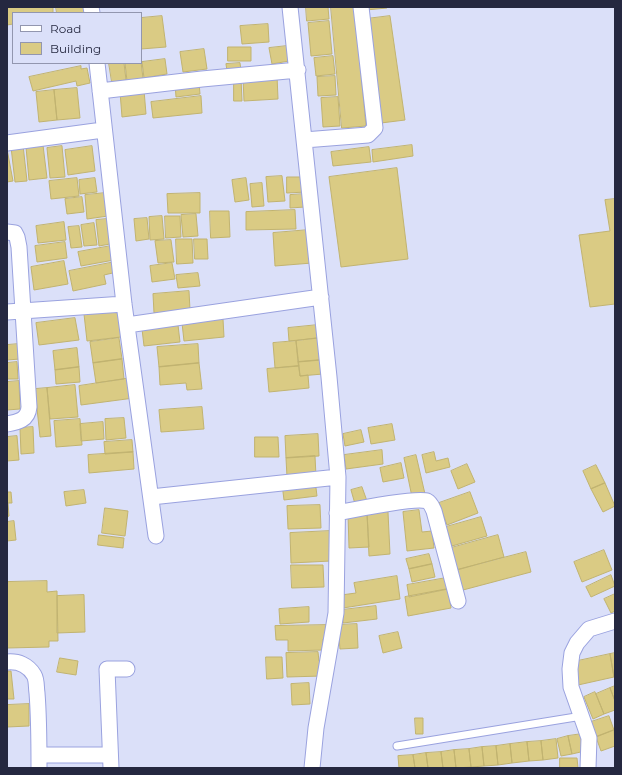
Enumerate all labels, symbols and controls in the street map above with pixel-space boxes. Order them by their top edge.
legend [12,12,142,64]
text: Road [50,21,81,36]
text: Building [50,41,101,56]

